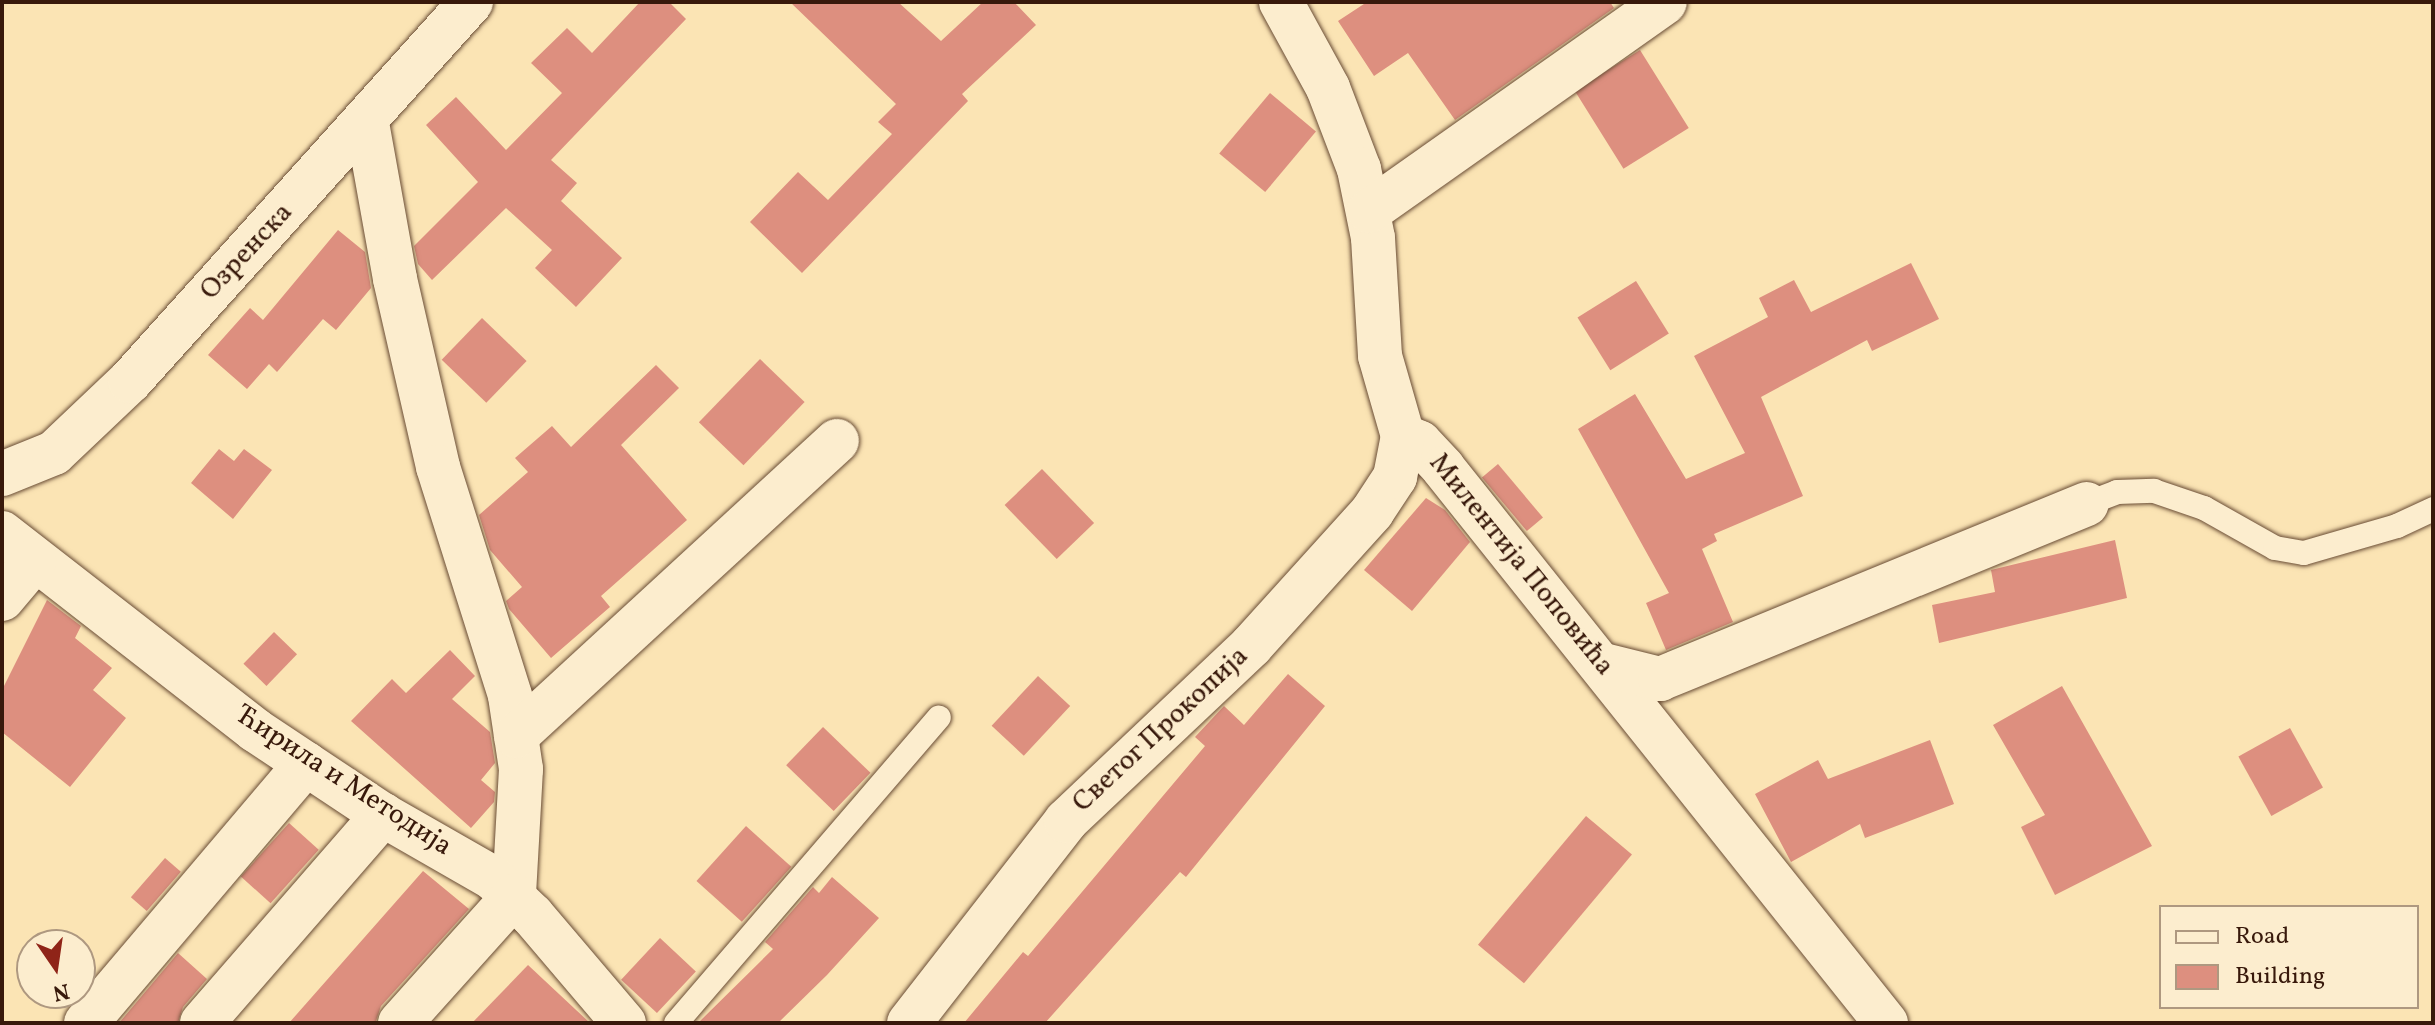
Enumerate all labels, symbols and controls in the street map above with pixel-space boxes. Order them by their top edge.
street label: Озренска [194,197,300,307]
street label: Милентија Поповића [1421,447,1621,683]
street label: Светог Прокопија [1066,640,1256,820]
street label: Ћирила и Методија [228,698,458,864]
legend [2159,905,2419,1009]
text: Road [2235,920,2289,954]
north arrow [16,929,96,1009]
text: Building [2235,960,2325,994]
text: N [50,974,72,1008]

